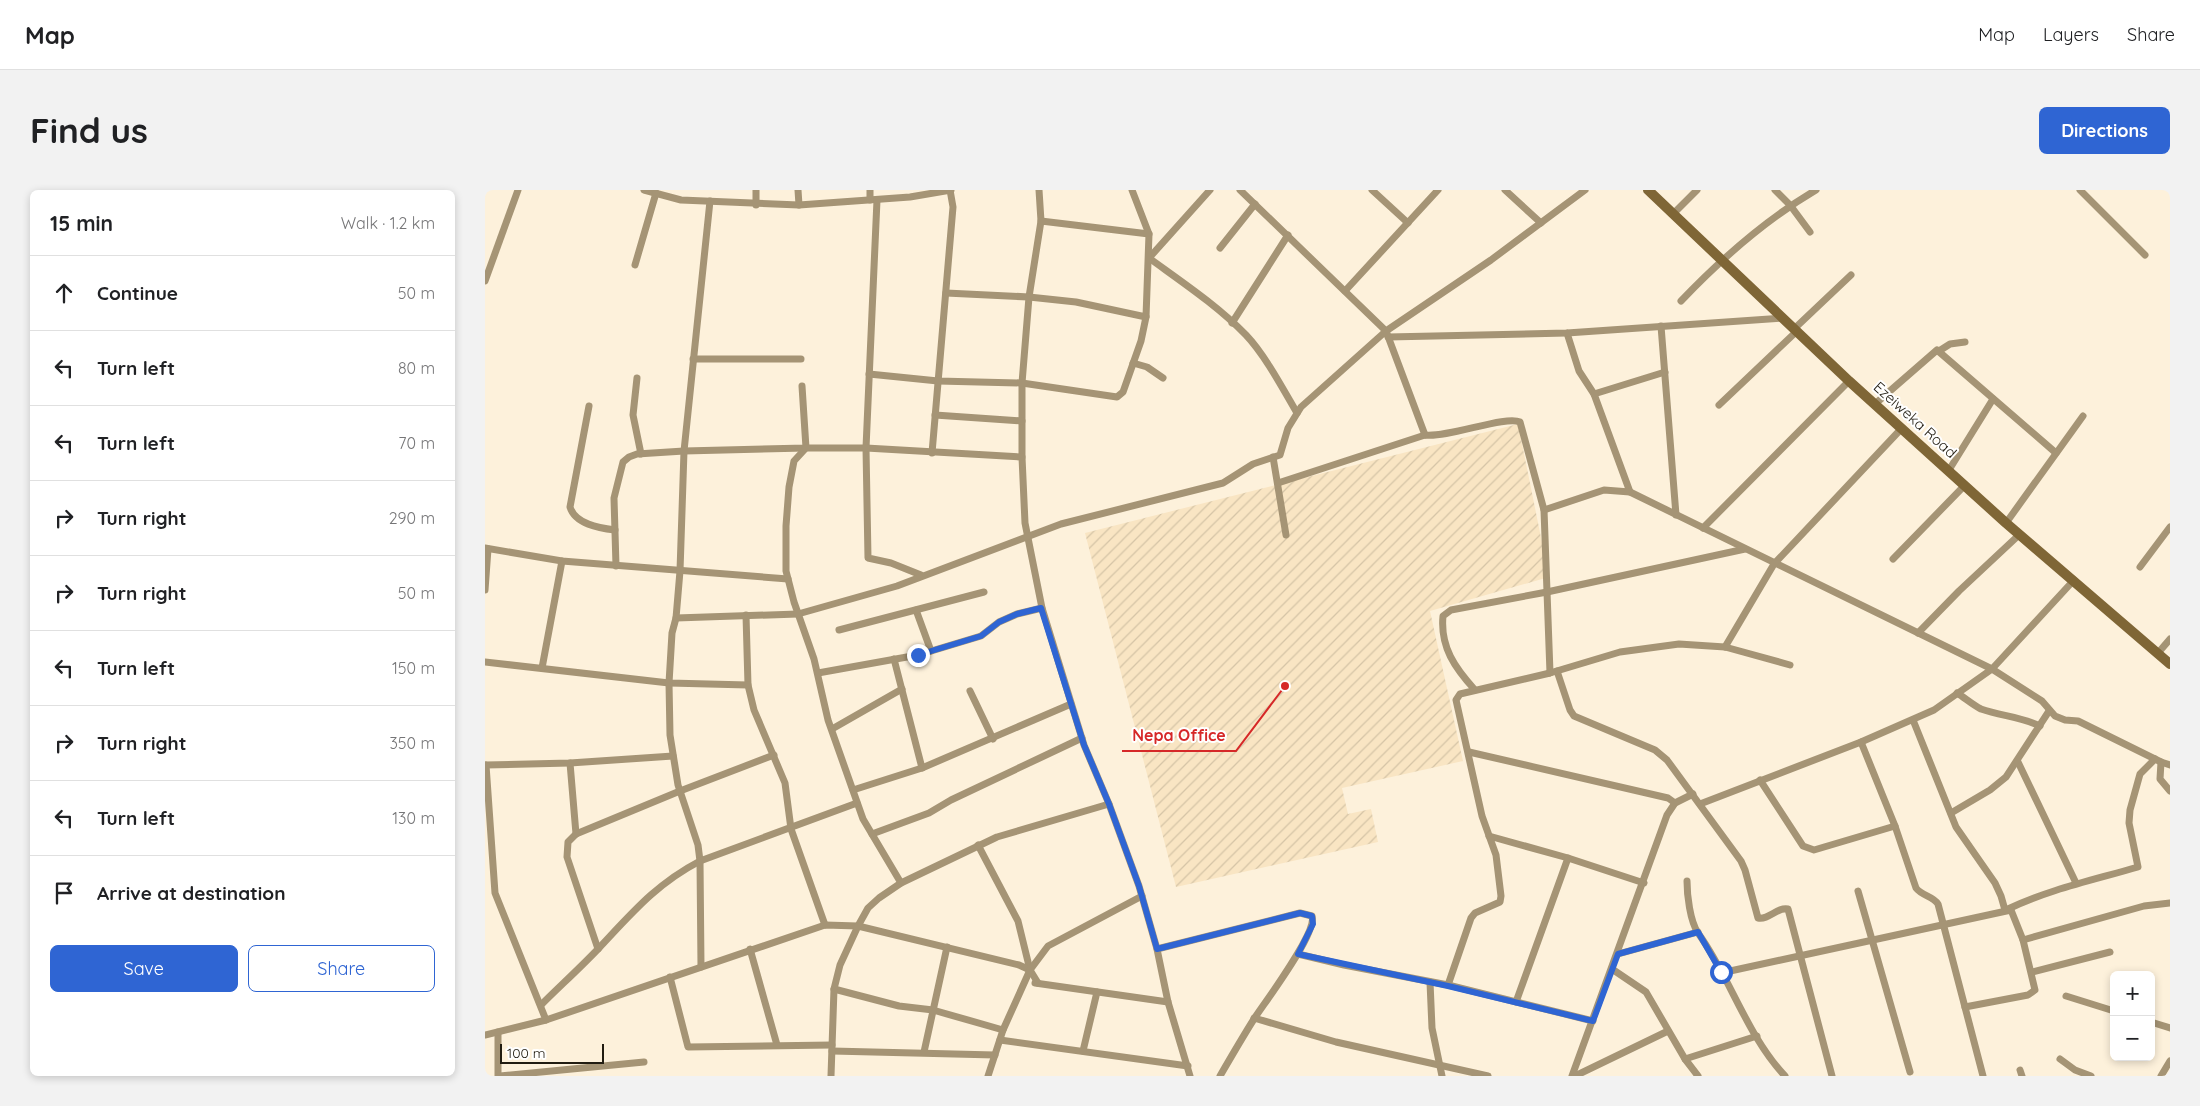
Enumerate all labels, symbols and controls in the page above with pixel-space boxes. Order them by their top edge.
text: Map [25,20,75,50]
text: Map [1978,23,2015,46]
text: Layers [2043,23,2099,46]
text: Share [2127,23,2175,46]
button: Directions [2039,107,2170,154]
text: Find us [30,108,148,152]
text: 15 min [50,210,113,236]
text: Walk · 1.2 km [341,213,435,233]
icon: ahead [50,279,78,307]
text: Continue [97,281,178,305]
text: 50 m [398,283,435,303]
icon: left [50,354,78,382]
text: Turn left [97,356,175,380]
text: 80 m [398,358,435,378]
street label: Ezeiweka Road [1870,377,1961,462]
icon: left [50,429,78,457]
text: Turn left [97,431,175,455]
text: 70 m [398,433,435,453]
icon: right [50,504,78,532]
text: Turn right [97,506,186,530]
text: 290 m [389,508,435,528]
icon: right [50,579,78,607]
text: Turn right [97,581,186,605]
text: 50 m [398,583,435,603]
route end [907,644,930,667]
icon: left [50,654,78,682]
text: Turn left [97,656,175,680]
text: 150 m [392,658,435,678]
callout: Nepa Office [1122,720,1236,751]
text: Nepa Office [1132,725,1226,745]
icon: right [50,729,78,757]
text: Turn right [97,731,186,755]
text: 350 m [389,733,435,753]
icon: left [50,804,78,832]
text: Turn left [97,806,175,830]
text: 130 m [392,808,435,828]
icon: arrive [50,879,78,907]
text: Arrive at destination [97,881,286,905]
button: Save [50,945,238,992]
button: Share [248,945,435,992]
route start [1710,961,1733,984]
map controls [2110,971,2155,1061]
button: + [2110,971,2155,1016]
button: − [2110,1016,2155,1061]
scale bar [500,1041,604,1064]
text: 100 m [507,1044,545,1062]

